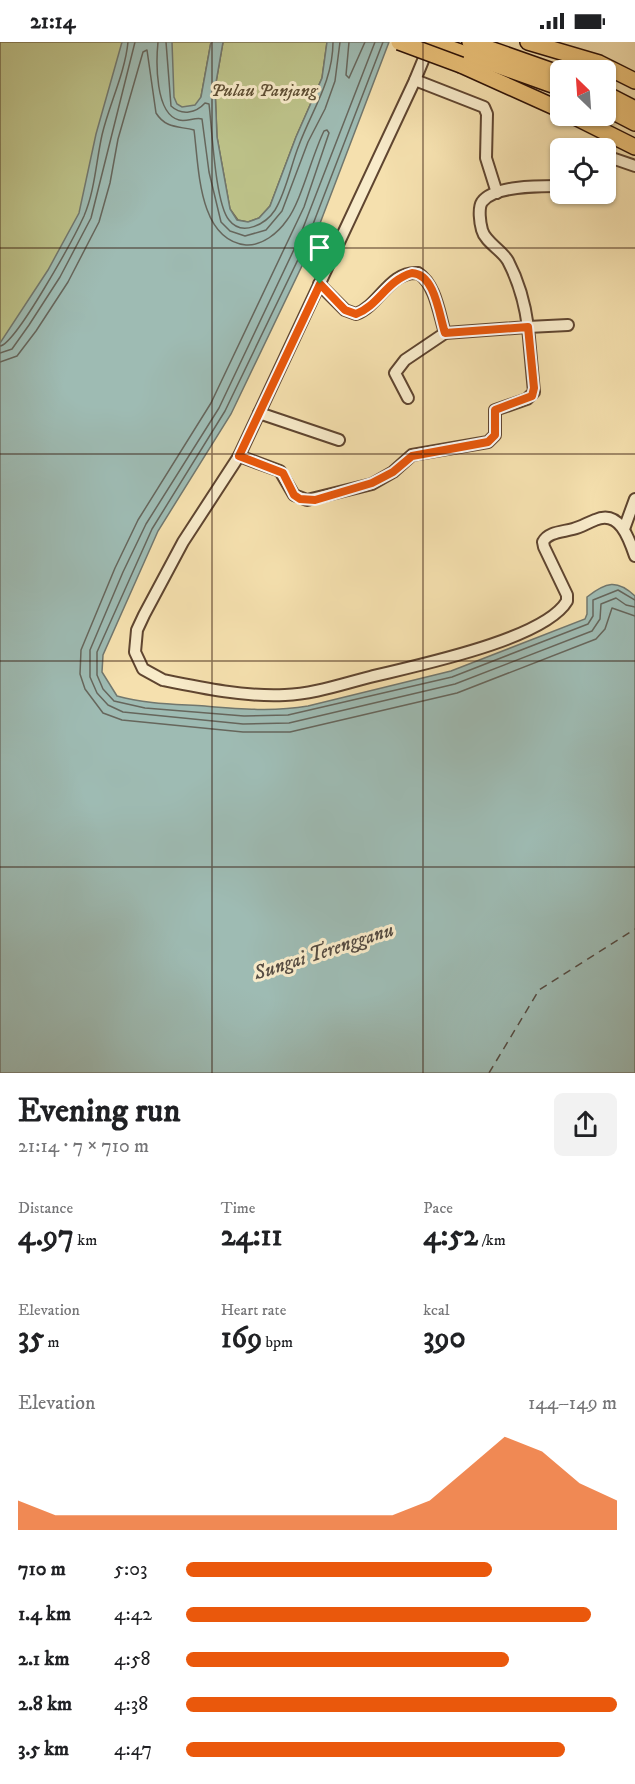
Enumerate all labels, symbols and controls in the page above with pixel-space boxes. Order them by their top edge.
text: 21:14 [30,8,75,35]
north arrow [550,60,616,126]
map controls [550,60,616,204]
park label: Pulau Panjang [211,80,319,102]
button: locate [550,138,616,204]
pin [294,222,345,284]
icon: arrive [303,231,336,264]
water label: Sungai Terengganu [250,918,397,987]
text: Evening run [18,1091,180,1132]
button: share [554,1093,617,1156]
text: 21:14 · 7 × 710 m [18,1134,149,1159]
text: Distance [18,1198,73,1218]
text: Time [221,1198,255,1218]
text: Pace [423,1198,453,1218]
text: 4.97 [18,1218,74,1255]
text: 24:11 [221,1218,283,1255]
text: 4:52 [423,1218,478,1255]
text: km [74,1230,97,1250]
text: /km [478,1230,506,1250]
text: Elevation [18,1300,80,1320]
text: Heart rate [221,1300,286,1320]
text: kcal [423,1300,450,1320]
text: 35 [18,1320,44,1357]
text: 169 [221,1320,262,1357]
text: 390 [423,1320,466,1357]
text: m [44,1332,60,1352]
text: bpm [262,1332,293,1352]
text: Elevation [18,1391,95,1416]
text: 144–149 m [528,1391,617,1416]
text: 710 m [18,1557,66,1582]
text: 5:03 [114,1557,147,1582]
text: 1.4 km [18,1602,71,1627]
text: 4:42 [114,1602,152,1627]
text: 2.1 km [18,1647,69,1672]
text: 4:58 [114,1647,151,1672]
text: 2.8 km [18,1692,72,1717]
text: 4:38 [114,1692,148,1717]
text: 3.5 km [18,1737,69,1762]
text: 4:47 [114,1737,152,1762]

